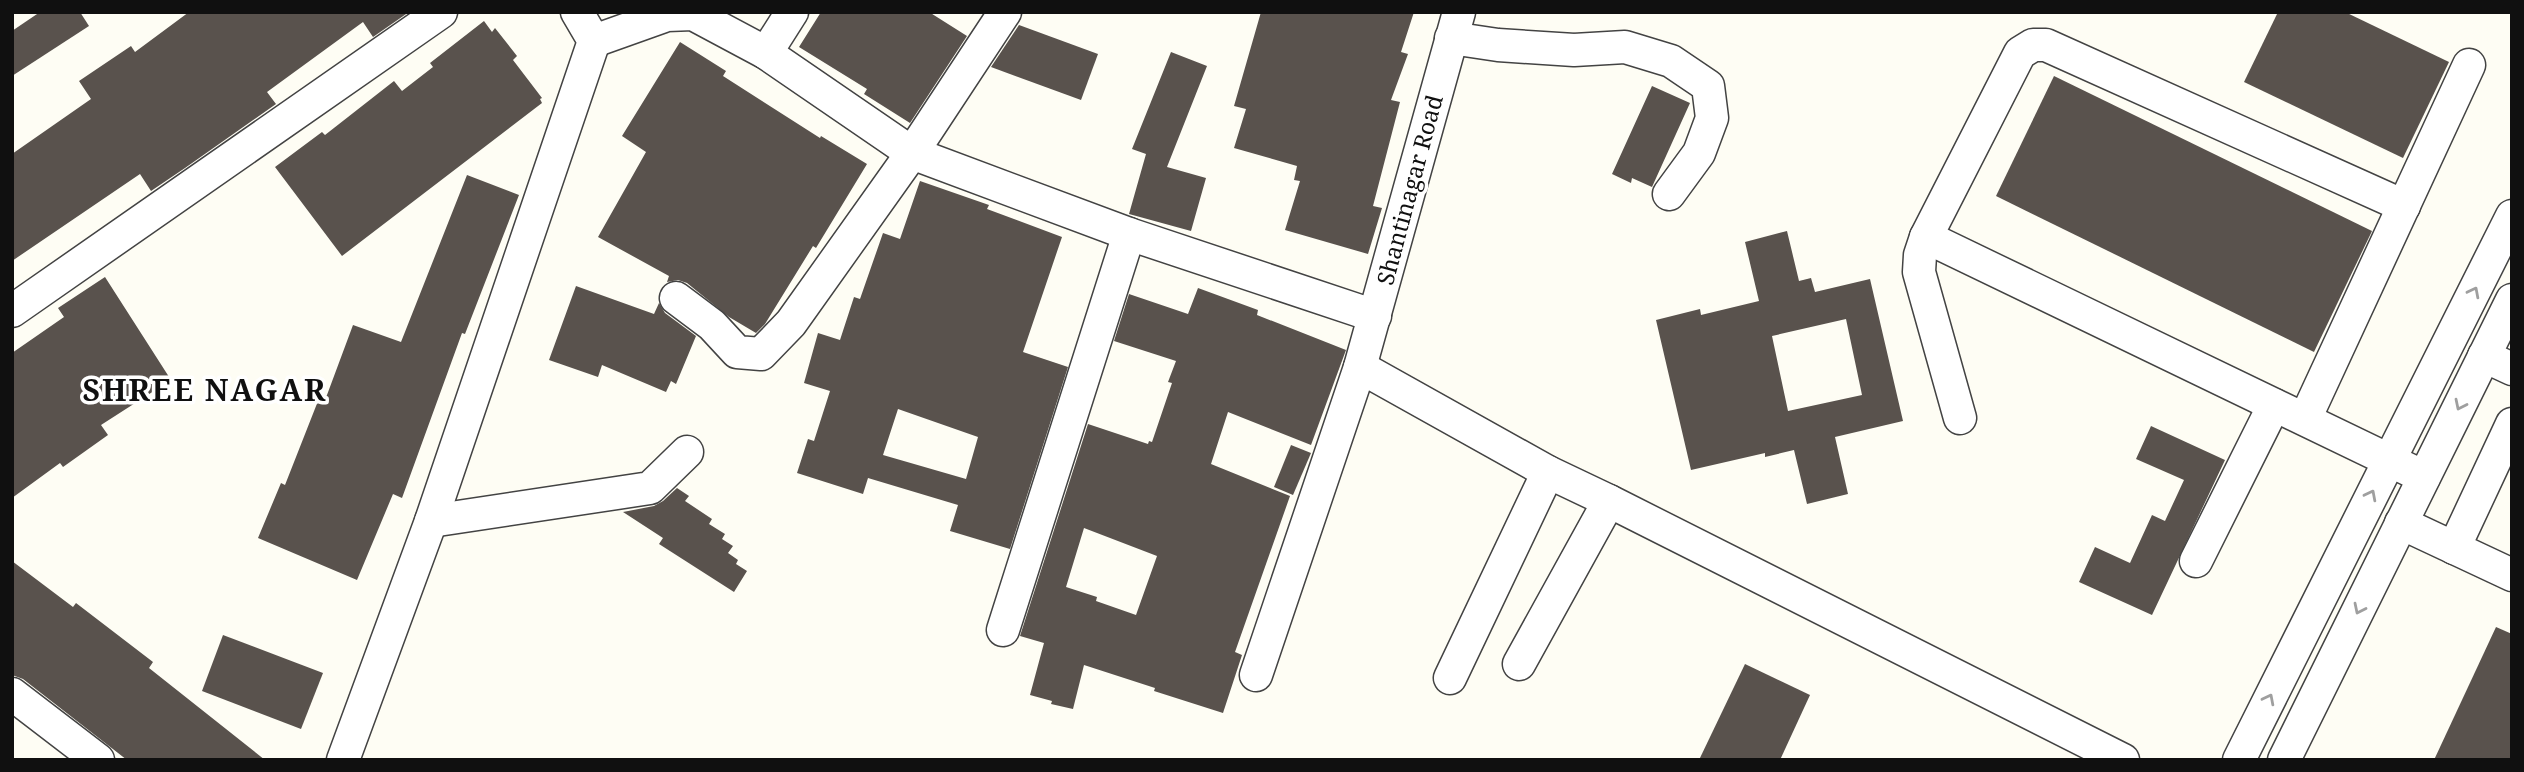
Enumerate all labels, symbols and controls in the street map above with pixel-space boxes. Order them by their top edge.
street label: Shantinagar Road [1368,91,1450,288]
one-way arrow [2465,287,2479,299]
district label: SHREE NAGAR [83,369,327,410]
one-way arrow [2454,398,2468,410]
one-way arrow [2363,490,2377,503]
one-way arrow [2353,602,2367,614]
one-way arrow [2261,694,2275,706]

